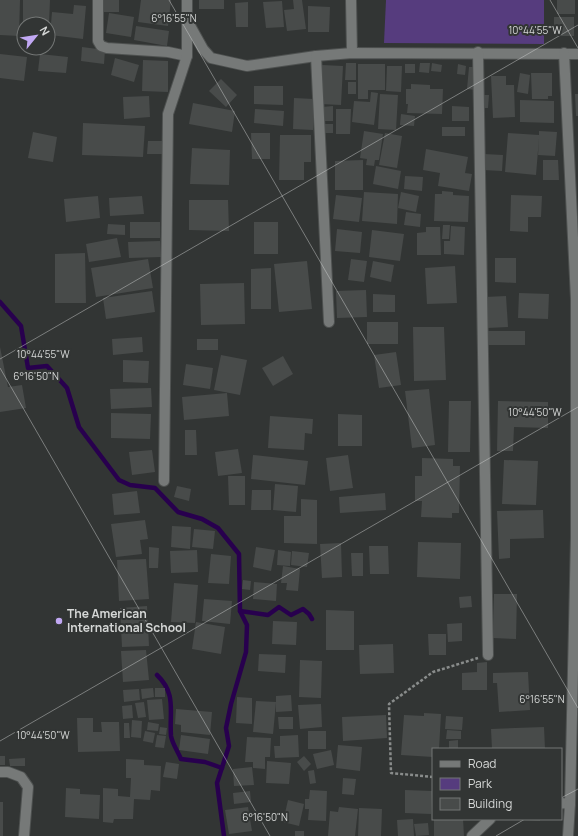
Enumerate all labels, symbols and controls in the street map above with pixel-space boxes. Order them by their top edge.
text: 6°16'55"N [151,11,197,25]
north arrow [16,16,56,56]
text: 10°44'55"W [508,23,562,37]
text: N [37,24,54,38]
text: 10°44'55"W [16,347,70,361]
text: 6°16'50"N [13,369,59,383]
text: 10°44'50"W [508,405,562,419]
place label: The American International School [67,605,186,636]
marker: The American International School [54,616,64,626]
text: 6°16'55"N [519,692,565,706]
text: 10°44'50"W [16,728,70,742]
legend [432,748,562,820]
text: Road [468,755,496,772]
text: Park [468,775,493,792]
text: Building [468,795,512,812]
text: 6°16'50"N [242,810,288,824]

